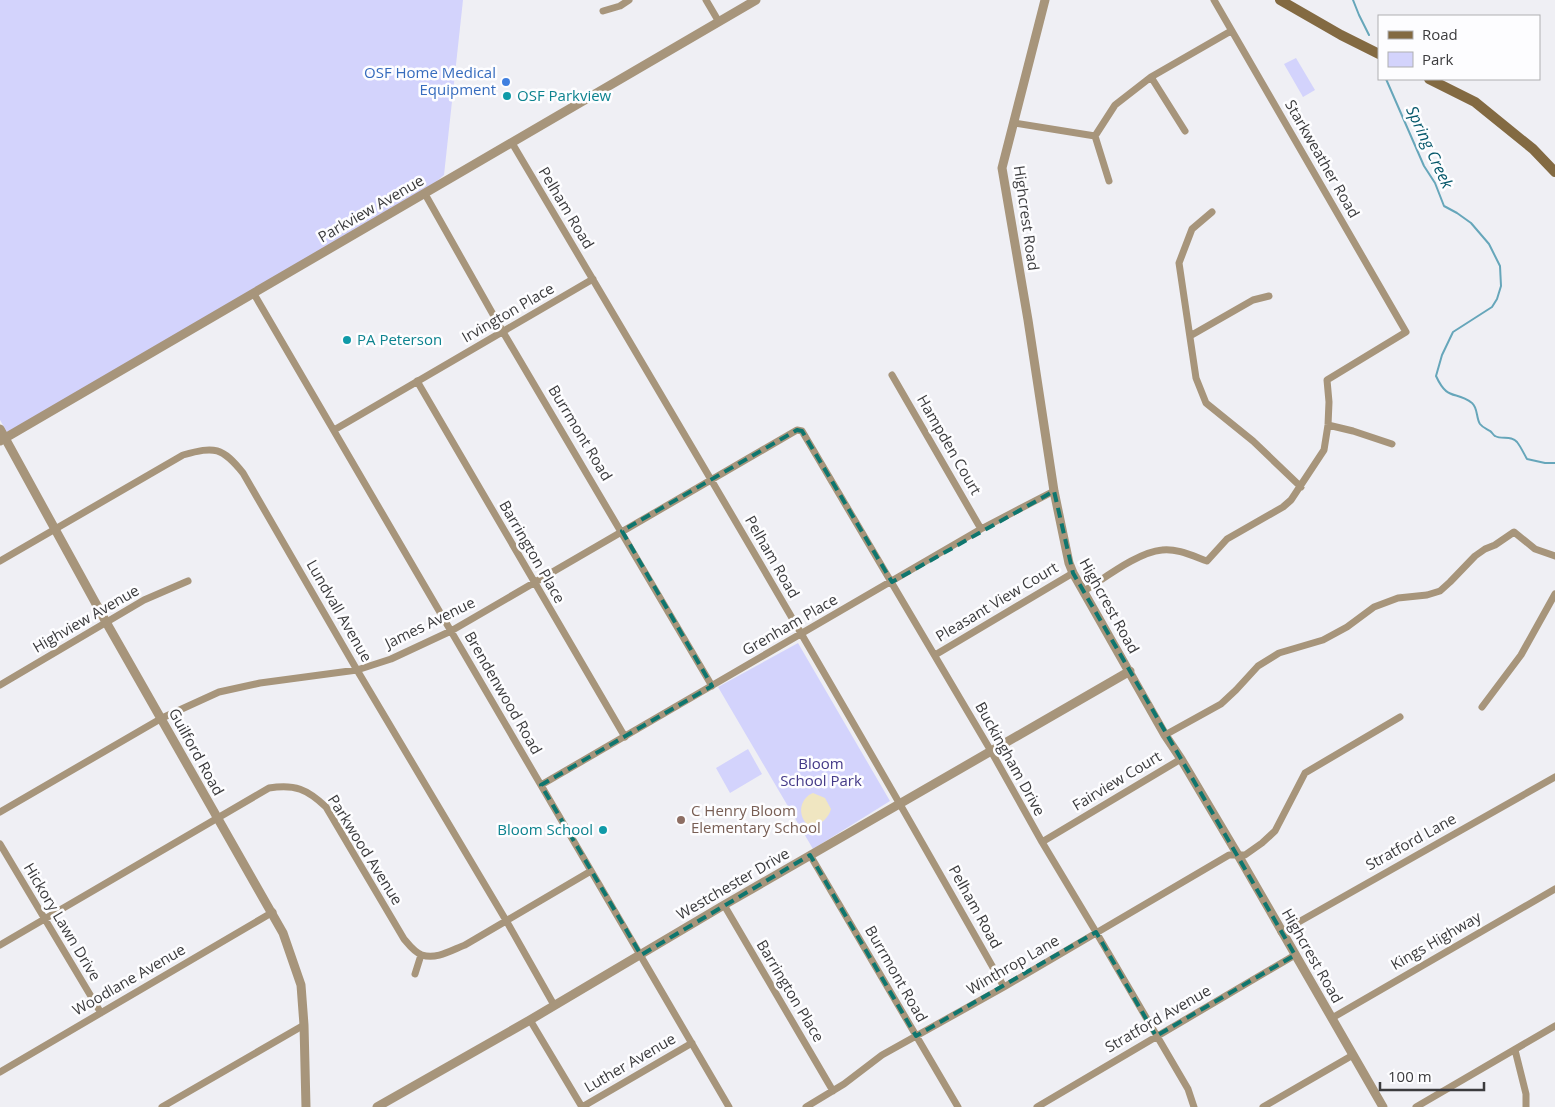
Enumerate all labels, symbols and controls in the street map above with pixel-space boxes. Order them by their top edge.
legend [1378,15,1540,80]
text: Road [1422,24,1458,44]
text: Park [1422,49,1453,69]
place label: OSF Home Medical Equipment [364,62,496,99]
marker: OSF Home Medical Equipment [500,76,512,88]
place label: OSF Parkview [517,85,612,105]
marker: OSF Parkview [501,90,513,102]
street label: Starkweather Road [1281,96,1365,221]
water label: Spring Creek [1401,102,1459,193]
street label: Pelham Road [535,163,599,252]
street label: Highcrest Road [1010,164,1044,272]
street label: Parkview Avenue [314,170,427,247]
street label: Irvington Place [458,278,557,347]
place label: PA Peterson [357,329,442,349]
marker: PA Peterson [341,334,353,346]
street label: Burrmont Road [544,381,617,484]
street label: Hampden Court [913,391,987,498]
street label: Barrington Place [495,496,570,607]
street label: Pelham Road [741,512,805,601]
street label: Highcrest Road [1075,554,1144,657]
street label: Lundvall Avenue [302,556,377,665]
street label: Pleasant View Court [932,557,1061,646]
street label: Highview Avenue [29,580,142,657]
street label: Grenham Place [738,589,841,659]
street label: James Avenue [379,592,478,653]
street label: Brendenwood Road [461,627,547,758]
street label: Buckingham Drive [971,698,1050,819]
street label: Guilford Road [165,704,229,799]
street label: Fairview Court [1068,746,1165,815]
park label: Bloom School Park [780,753,862,790]
street label: Parkwood Avenue [324,791,408,908]
place label: C Henry Bloom Elementary School [691,800,821,837]
street label: Stratford Lane [1362,808,1459,874]
marker: C Henry Bloom Elementary School [675,814,687,826]
place label: Bloom School [497,819,593,839]
marker: Bloom School [597,824,609,836]
street label: Westchester Drive [672,843,793,924]
street label: Hickory Lawn Drive [20,859,106,984]
street label: Pelham Road [945,861,1007,952]
street label: Highcrest Road [1278,905,1348,1006]
street label: Kings Highway [1387,906,1485,974]
street label: Burrmont Road [861,922,933,1025]
street label: Winthrop Lane [963,930,1062,999]
street label: Barrington Place [753,936,829,1045]
street label: Woodlane Avenue [69,939,188,1020]
street label: Stratford Avenue [1101,980,1214,1057]
street label: Luther Avenue [580,1028,679,1096]
scale bar [1380,1060,1484,1092]
text: 100 m [1388,1066,1432,1086]

